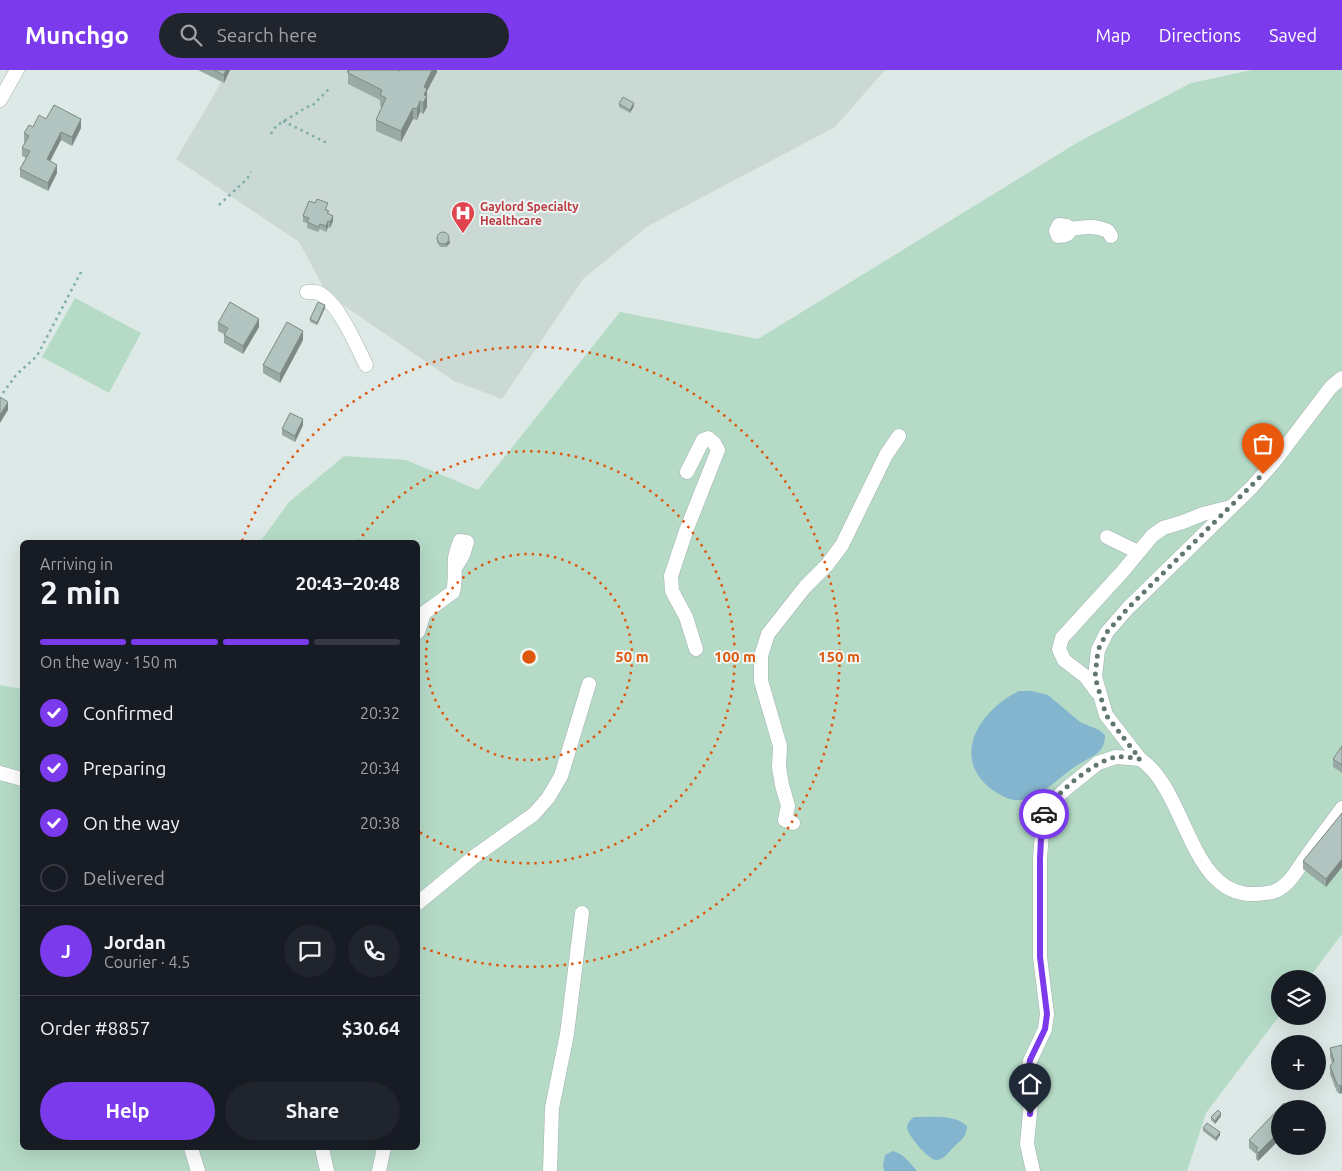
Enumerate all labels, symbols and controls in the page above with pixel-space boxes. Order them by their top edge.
search box [159,13,509,58]
icon: search [177,21,205,49]
text: Munchgo [25,22,129,49]
text: Search here [217,24,317,46]
text: Map [1095,25,1131,45]
text: Directions [1159,25,1241,45]
text: Saved [1269,25,1317,45]
hospital icon: Gaylord Specialty Healthcare [450,200,476,234]
place label: Gaylord Specialty Healthcare [480,200,579,227]
pin [1242,423,1284,474]
icon: bag [1249,430,1277,458]
text: Arriving in [40,555,113,573]
text: 20:43–20:48 [295,572,400,594]
text: 2 min [40,574,121,610]
centre of rings [520,648,538,666]
text: 50 m [615,648,649,665]
text: 100 m [714,648,756,665]
text: 150 m [818,648,860,665]
text: On the way · 150 m [40,653,177,671]
icon: check [40,699,68,727]
text: Confirmed [83,702,174,724]
text: 20:32 [360,704,400,722]
icon: check [40,754,68,782]
text: Preparing [83,757,167,779]
text: 20:34 [360,759,400,777]
courier [1019,789,1069,839]
icon: car [1030,800,1058,828]
icon: check [40,809,68,837]
text: On the way [83,812,180,834]
text: 20:38 [360,814,400,832]
text: Delivered [83,867,165,889]
button: chat [284,925,336,977]
button: phone [348,925,400,977]
text: Jordan [104,931,166,953]
text: J [61,940,71,962]
text: Courier · 4.5 [104,953,190,971]
map controls [1271,970,1326,1155]
button: layers [1271,970,1326,1025]
text: Order #8857 [40,1017,150,1039]
text: $30.64 [342,1017,400,1039]
button: + [1271,1035,1326,1090]
pin [1009,1063,1051,1114]
icon: home [1016,1070,1044,1098]
button: Help [40,1082,215,1140]
button: Share [225,1082,400,1140]
button: − [1271,1100,1326,1155]

